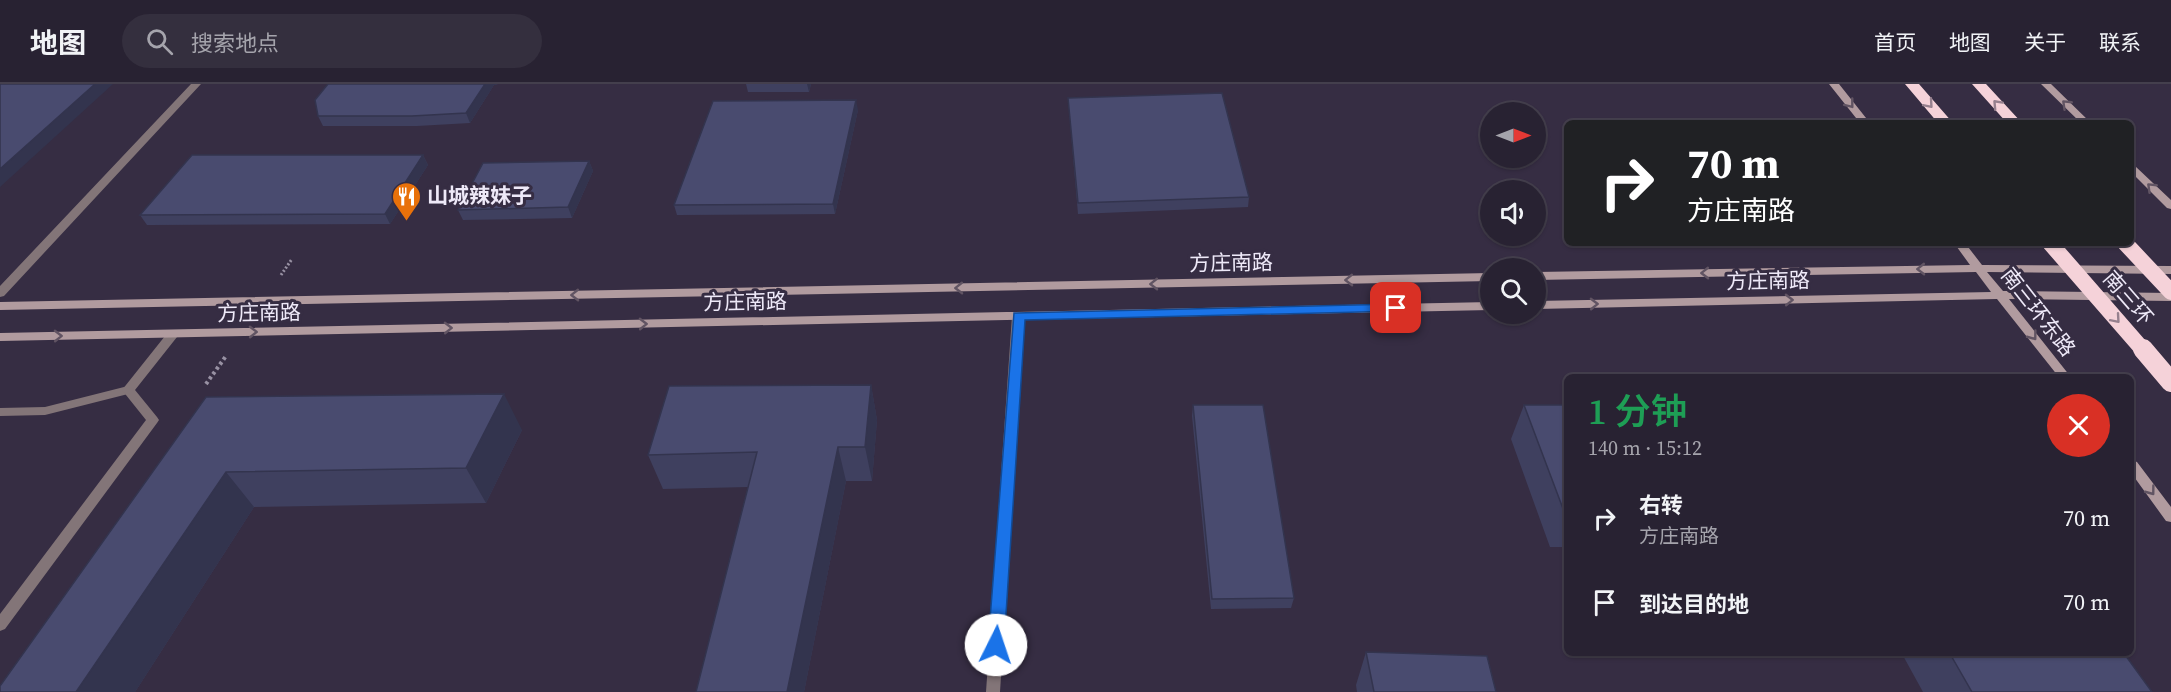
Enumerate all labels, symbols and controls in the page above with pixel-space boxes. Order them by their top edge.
search box [122,14,542,68]
text: 地图 [30,24,86,62]
icon: search [143,25,176,58]
text: 搜索地点 [191,28,279,58]
text: 首页 [1874,28,1916,57]
text: 地图 [1949,28,1991,57]
text: 关于 [2024,28,2066,57]
text: 联系 [2099,28,2141,57]
one-way arrow [1842,97,1853,108]
one-way arrow [1922,97,1933,107]
one-way arrow [1993,100,2004,111]
one-way arrow [2062,100,2073,111]
north arrow [1480,102,1546,168]
map controls [1480,102,1546,324]
text: 70 m [1687,134,1780,192]
icon: right [1588,144,1666,222]
restaurant icon: 山城辣妹子 [390,180,422,222]
button: sound [1480,180,1546,246]
place label: 山城辣妹子 [427,181,532,210]
one-way arrow [2148,183,2158,194]
text: 方庄南路 [1687,192,1795,229]
street label: 方庄南路 [1189,247,1273,278]
button: search [1480,258,1546,324]
street label: 南三环东路 [1995,261,2082,362]
one-way arrow [1916,263,1925,275]
street label: 南三环 [2097,264,2160,331]
street label: 方庄南路 [1726,265,1810,296]
one-way arrow [1700,267,1709,279]
one-way arrow [1344,274,1353,286]
one-way arrow [1149,278,1158,290]
one-way arrow [954,281,963,294]
pin [1370,282,1421,333]
street label: 方庄南路 [703,286,787,317]
one-way arrow [570,289,579,301]
icon: arrive [1379,291,1412,324]
one-way arrow [1785,294,1794,306]
street label: 方庄南路 [217,297,301,328]
one-way arrow [1590,298,1599,310]
one-way arrow [2109,312,2120,323]
one-way arrow [639,318,648,330]
one-way arrow [444,322,453,334]
one-way arrow [249,326,258,338]
one-way arrow [2025,329,2036,340]
one-way arrow [54,330,63,342]
text: 1 分钟 [1588,387,1687,436]
button: close [2047,394,2110,457]
text: 140 m · 15:12 [1588,434,1702,462]
one-way arrow [2144,484,2155,495]
text: 右转 [1639,490,1683,520]
icon: right [1588,502,1621,535]
text: 70 m [2063,503,2110,533]
text: 方庄南路 [1639,522,1719,550]
icon: arrive [1588,586,1621,619]
text: 70 m [2063,587,2110,617]
text: 到达目的地 [1639,589,1749,619]
position arrow [964,613,1028,677]

